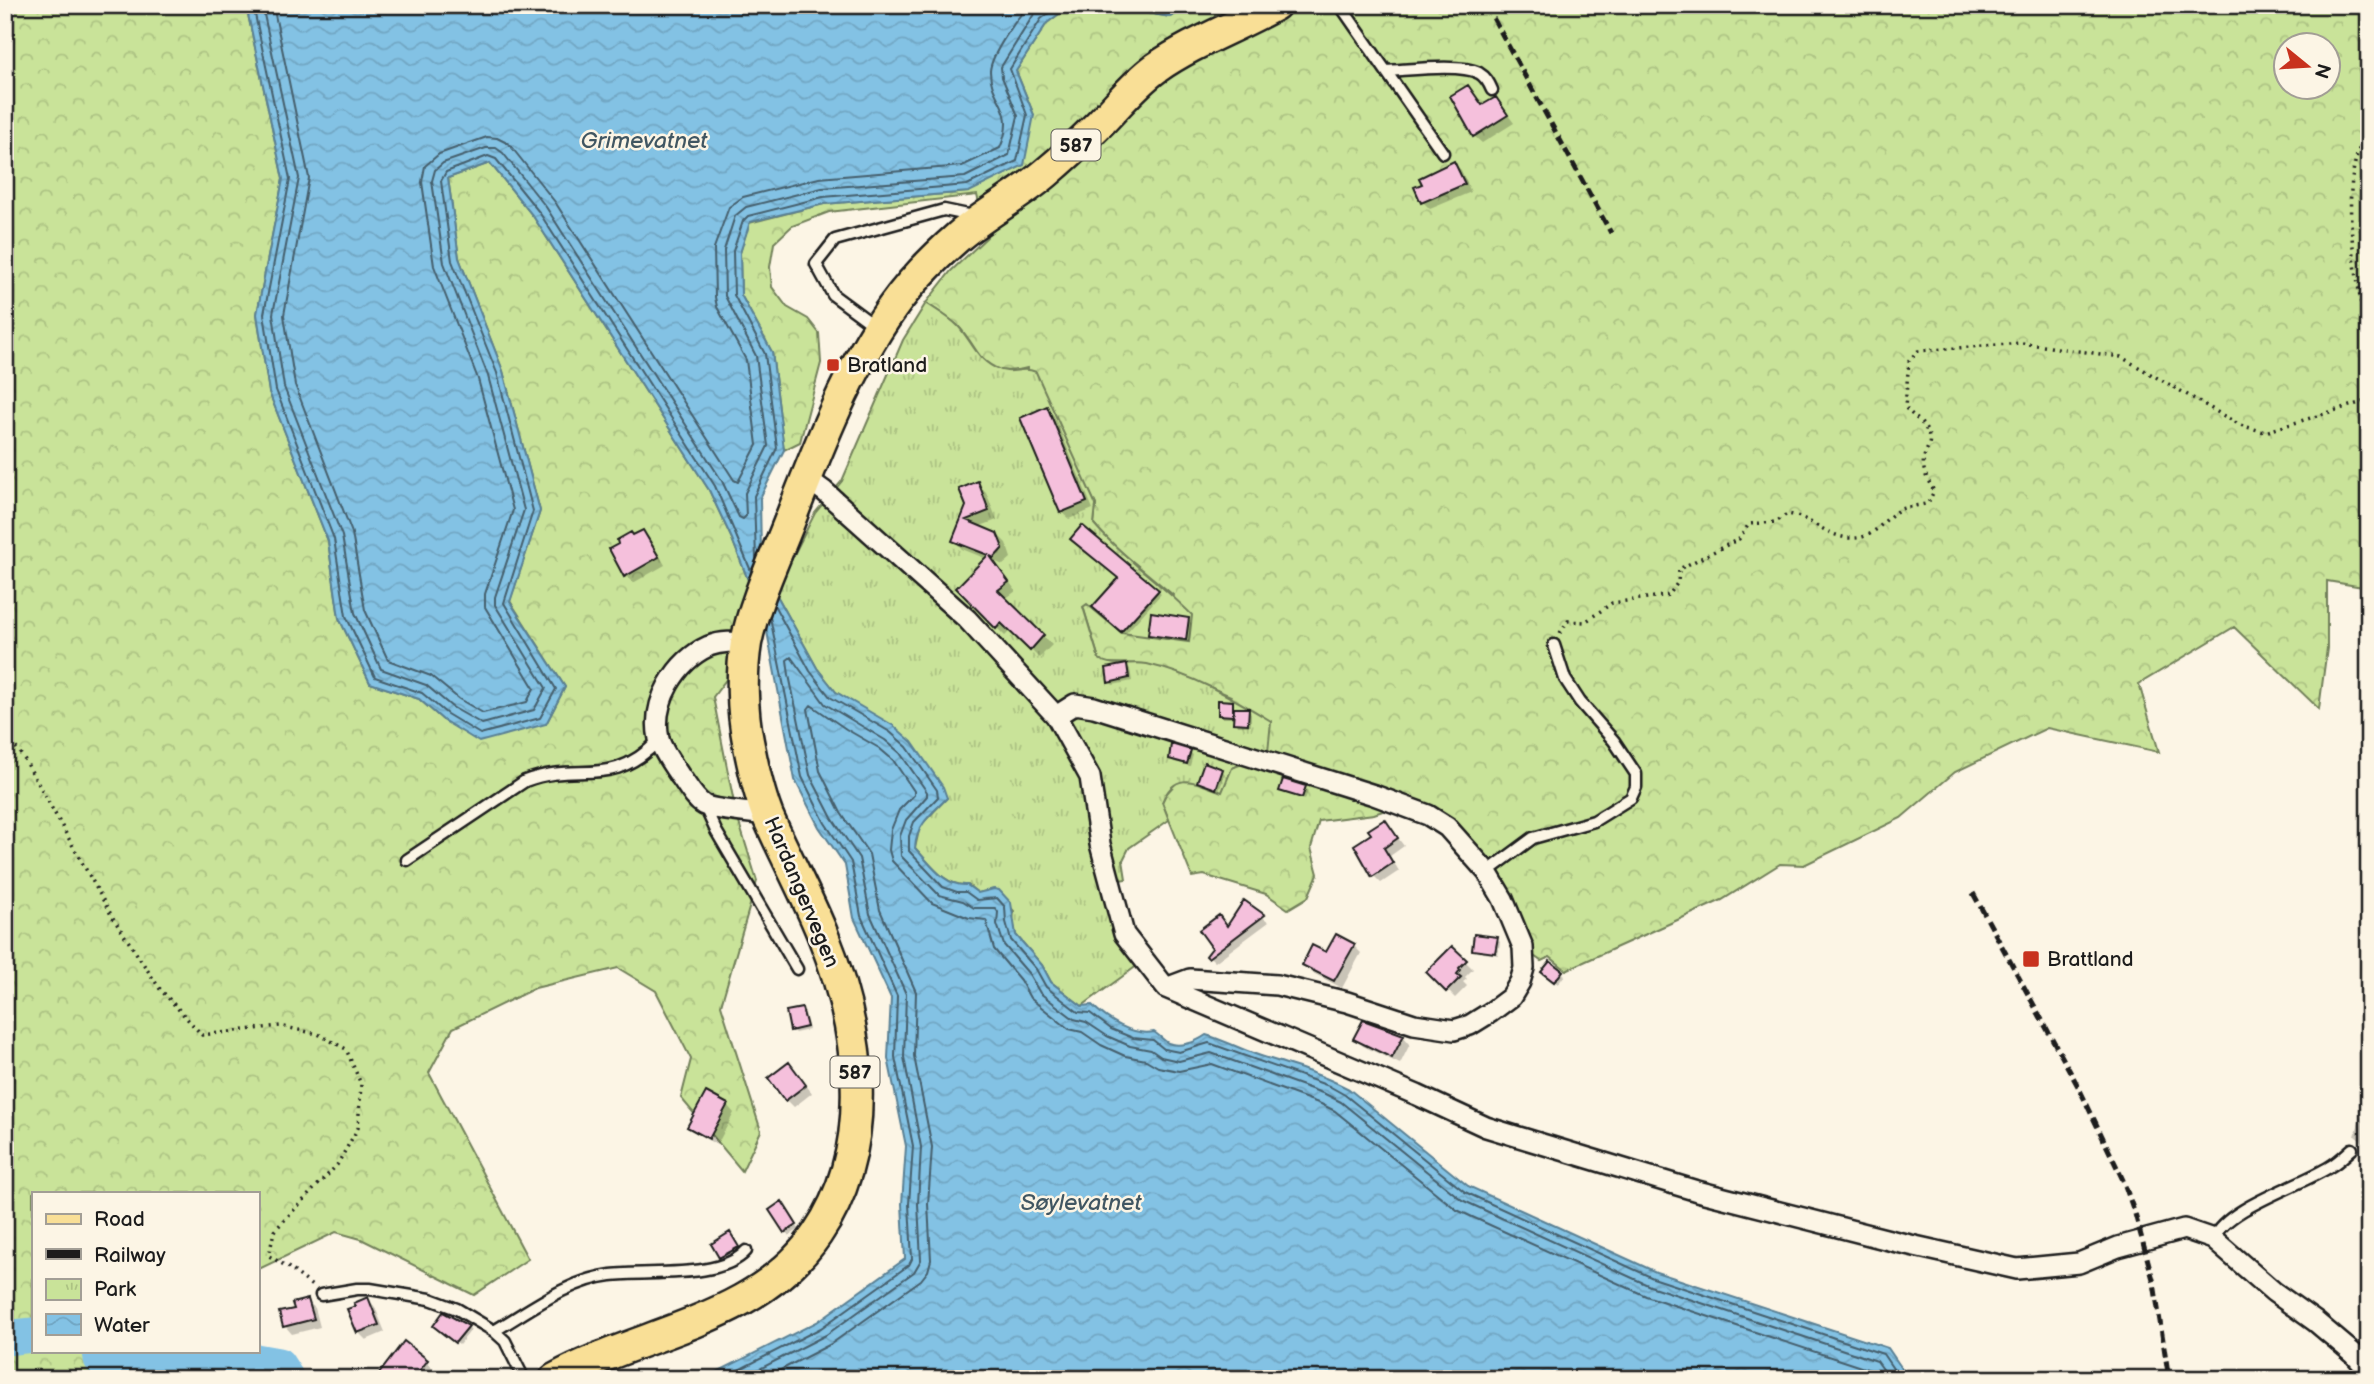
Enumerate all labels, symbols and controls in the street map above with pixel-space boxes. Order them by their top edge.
north arrow [2272,32,2342,102]
text: N [2309,60,2335,81]
water label: Grimevatnet [581,127,708,155]
road number: 587 [1052,130,1100,160]
place label: Bratland [847,353,927,378]
marker: Bratland [825,357,841,373]
street label: Hardangervegen [759,813,845,971]
place label: Brattland [2047,947,2134,972]
marker: Brattland [2021,949,2041,969]
road number: 587 [830,1056,880,1088]
water label: Søylevatnet [1020,1189,1142,1217]
legend [32,1192,259,1352]
text: Road [94,1207,145,1232]
text: Railway [94,1243,166,1268]
text: Park [94,1277,137,1302]
text: Water [94,1313,150,1338]

